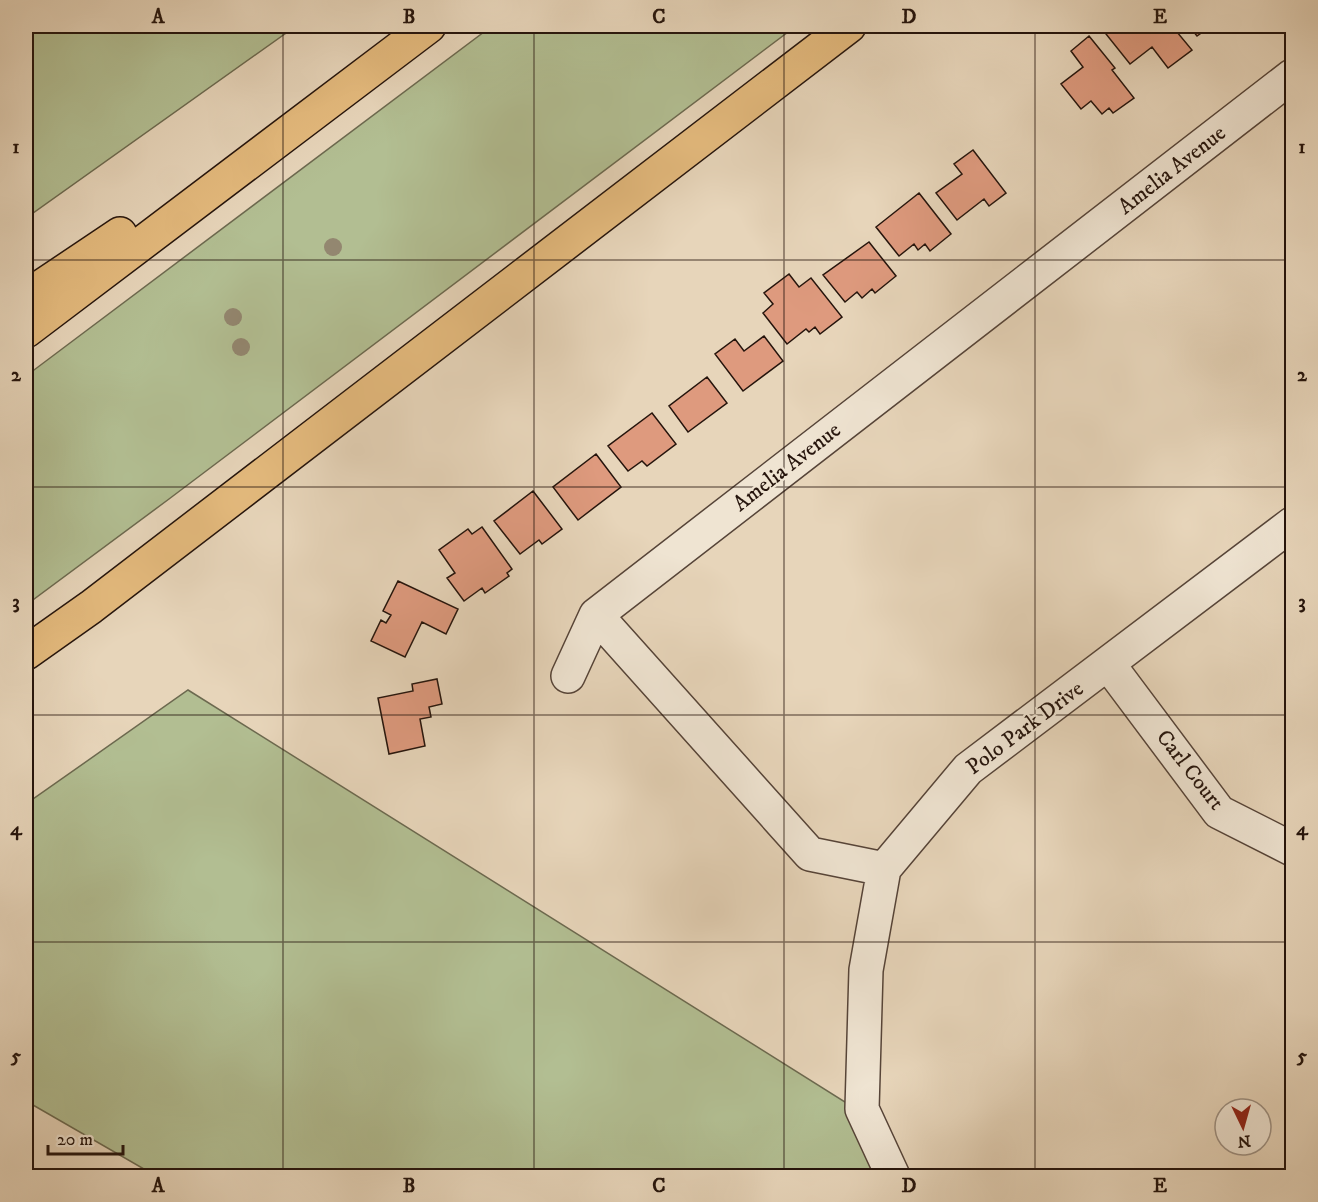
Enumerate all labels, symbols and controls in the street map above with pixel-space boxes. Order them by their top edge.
text: A [151,5,166,30]
text: B [403,5,415,30]
text: C [652,5,666,30]
text: D [902,5,917,30]
text: E [1153,5,1167,30]
street label: Amelia Avenue [1113,120,1231,220]
text: 1 [12,135,20,160]
text: 1 [1298,135,1306,160]
text: 2 [11,363,22,388]
text: 2 [1297,363,1308,388]
street label: Amelia Avenue [728,417,846,517]
text: 3 [12,590,20,615]
text: 3 [1298,590,1306,615]
street label: Polo Park Drive [961,675,1089,781]
street label: Carl Court [1150,724,1230,816]
text: 4 [10,817,23,842]
text: 4 [1296,817,1309,842]
text: 5 [10,1044,21,1069]
text: 5 [1296,1044,1307,1069]
north arrow [1213,1097,1273,1157]
scale bar [48,1118,123,1156]
text: 20 m [57,1129,93,1151]
text: N [1237,1130,1252,1151]
text: A [151,1174,166,1199]
text: B [403,1174,415,1199]
text: C [652,1174,666,1199]
text: D [902,1174,917,1199]
text: E [1153,1174,1167,1199]

